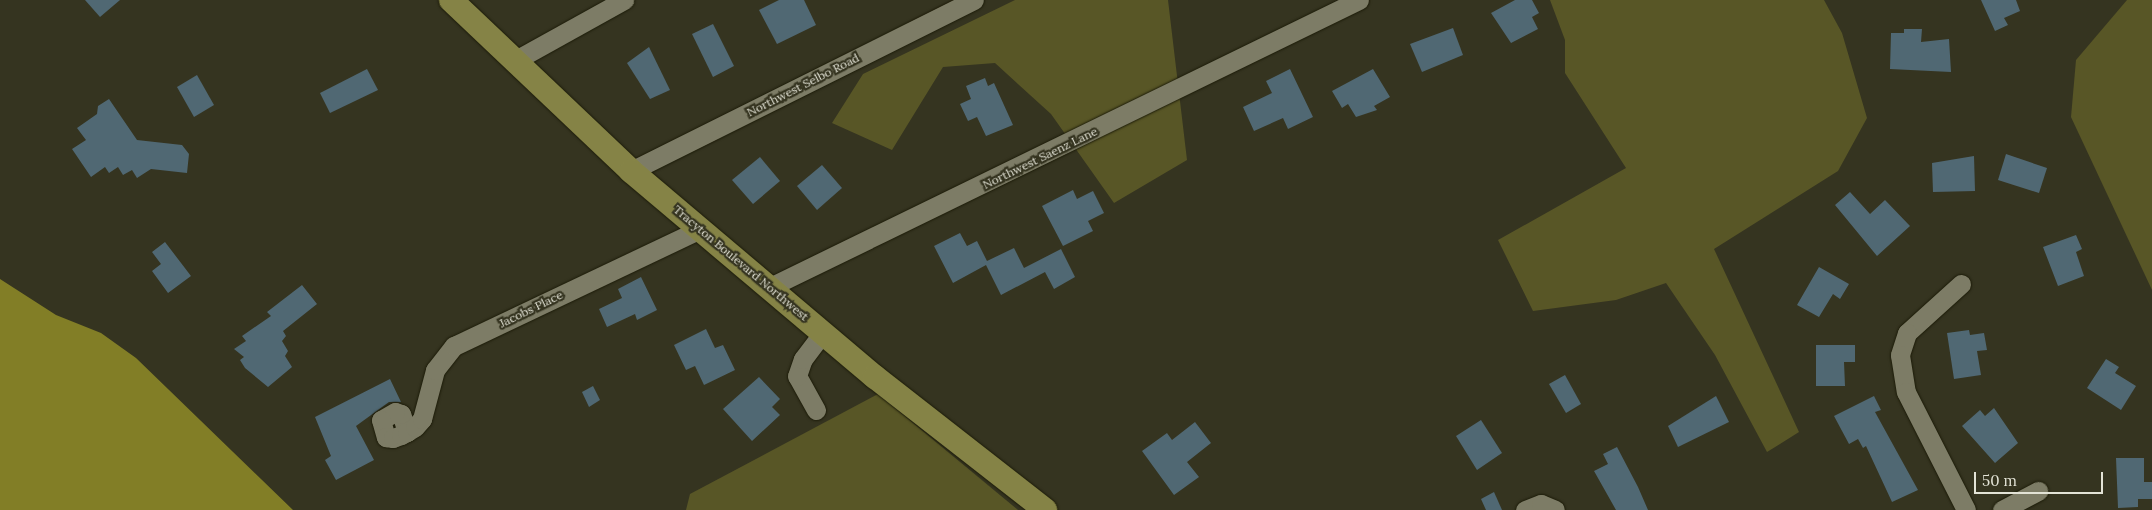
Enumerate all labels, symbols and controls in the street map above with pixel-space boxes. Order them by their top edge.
street label: Northwest Selbo Road [744,50,862,120]
street label: Northwest Saenz Lane [980,124,1100,192]
street label: Tracyton Boulevard Northwest [671,202,811,324]
street label: Jacobs Place [497,287,565,331]
scale bar [1977,462,2106,494]
text: 50 m [1982,471,2017,490]

